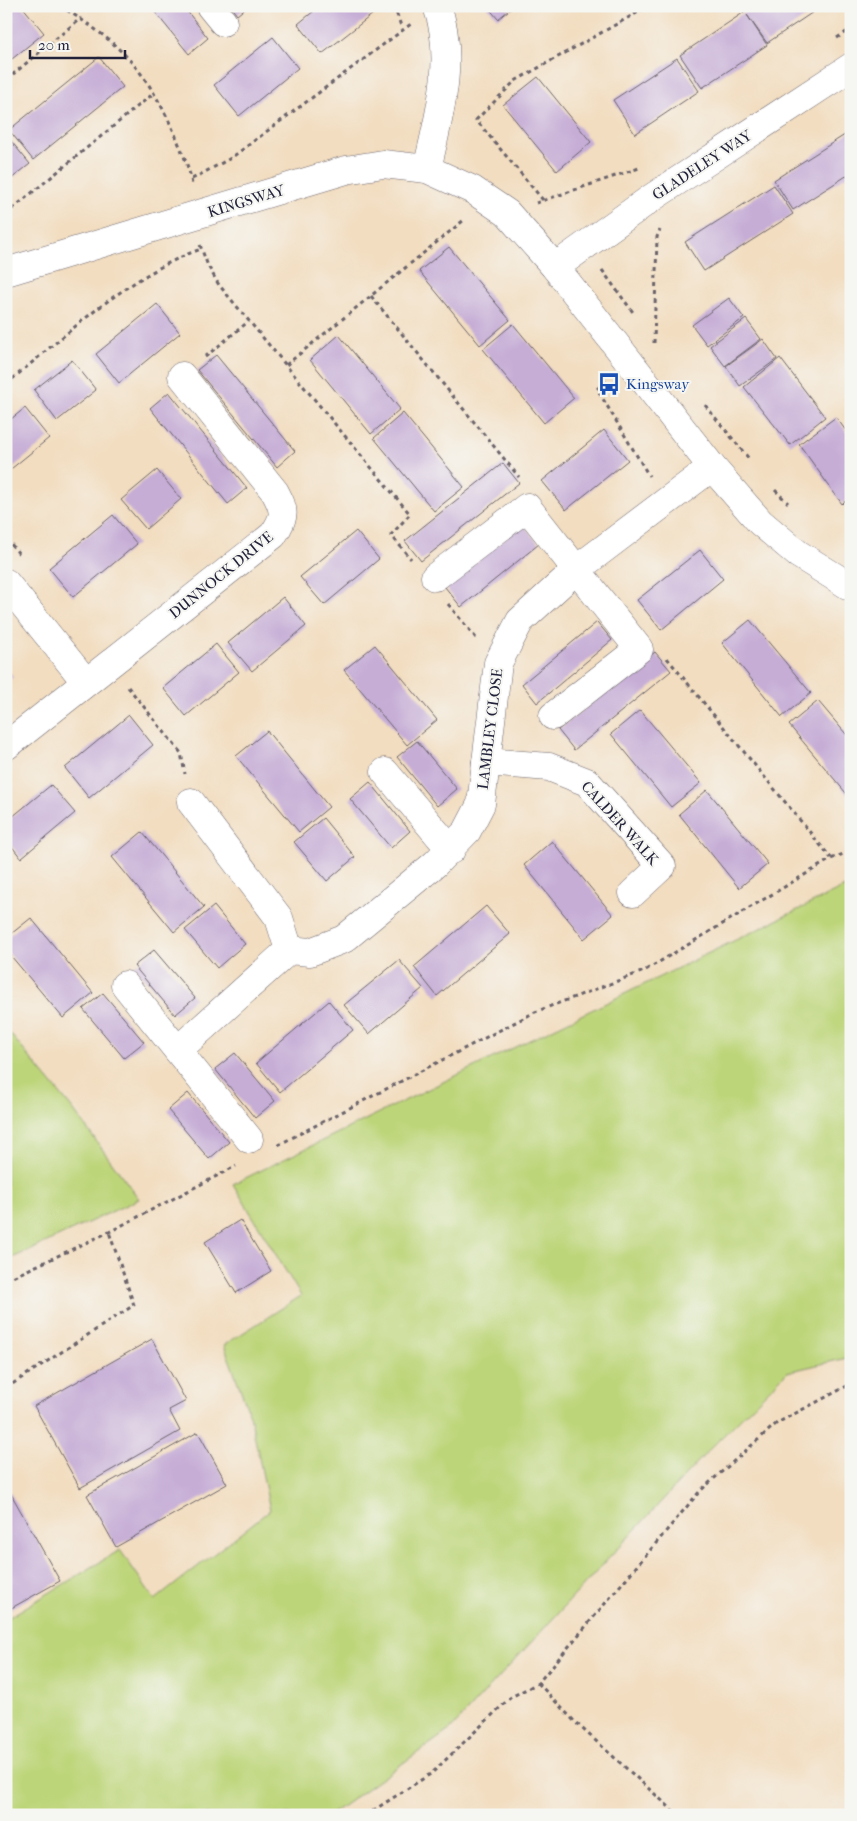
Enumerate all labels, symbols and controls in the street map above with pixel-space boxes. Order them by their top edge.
scale bar [30,28,125,60]
text: 20 m [38,36,70,54]
street label: GLADELEY WAY [649,126,756,204]
street label: KINGSWAY [205,181,287,221]
bus stop icon: Kingsway [596,371,622,397]
place label: Kingsway [626,375,690,393]
street label: DUNNOCK DRIVE [165,528,277,622]
street label: LAMBLEY CLOSE [474,667,506,791]
street label: CALDER WALK [578,777,663,870]

